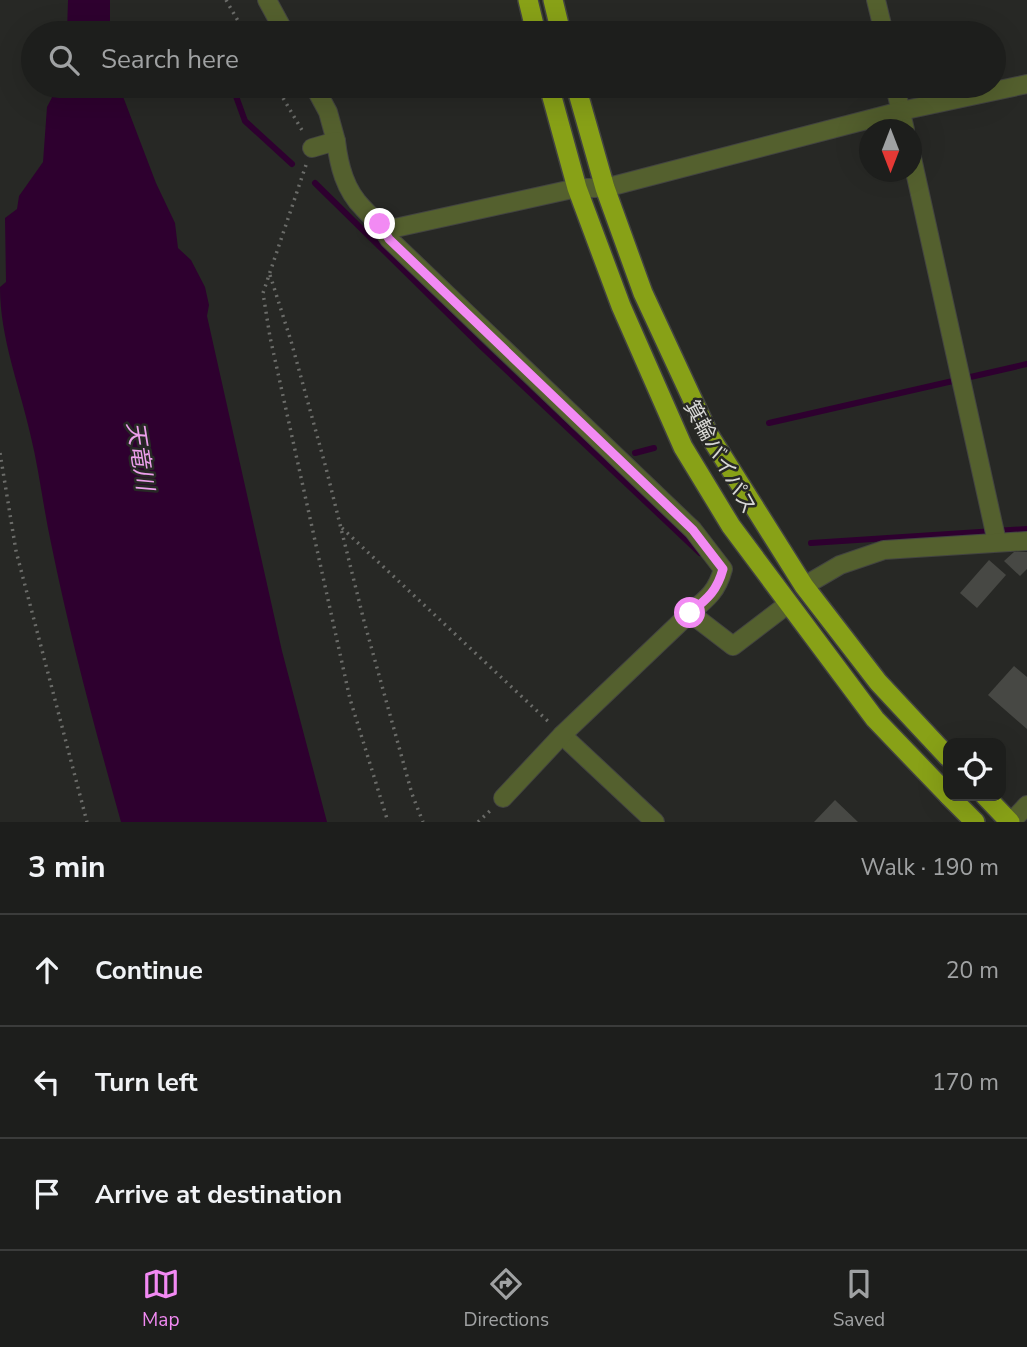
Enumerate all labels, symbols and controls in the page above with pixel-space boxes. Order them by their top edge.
search box [21,21,1006,98]
icon: search [45,41,83,79]
text: Search here [101,42,239,77]
north arrow [859,119,922,182]
route end [364,208,395,239]
street label: 箕輪バイパス [677,395,763,519]
water label: 天竜川 [119,420,161,495]
route start [674,597,705,628]
map controls [943,738,1006,801]
button: locate [943,738,1006,801]
text: 3 min [28,847,106,888]
text: Walk · 190 m [860,852,999,883]
icon: ahead [28,951,66,989]
text: Continue [95,953,203,988]
text: 20 m [946,955,999,986]
icon: left [28,1063,66,1101]
text: Turn left [95,1065,198,1100]
text: 170 m [932,1067,999,1098]
icon: arrive [28,1175,66,1213]
text: Arrive at destination [95,1177,342,1212]
tab: Map [142,1265,180,1333]
tab: Directions [463,1265,549,1333]
tab: Saved [833,1265,885,1333]

